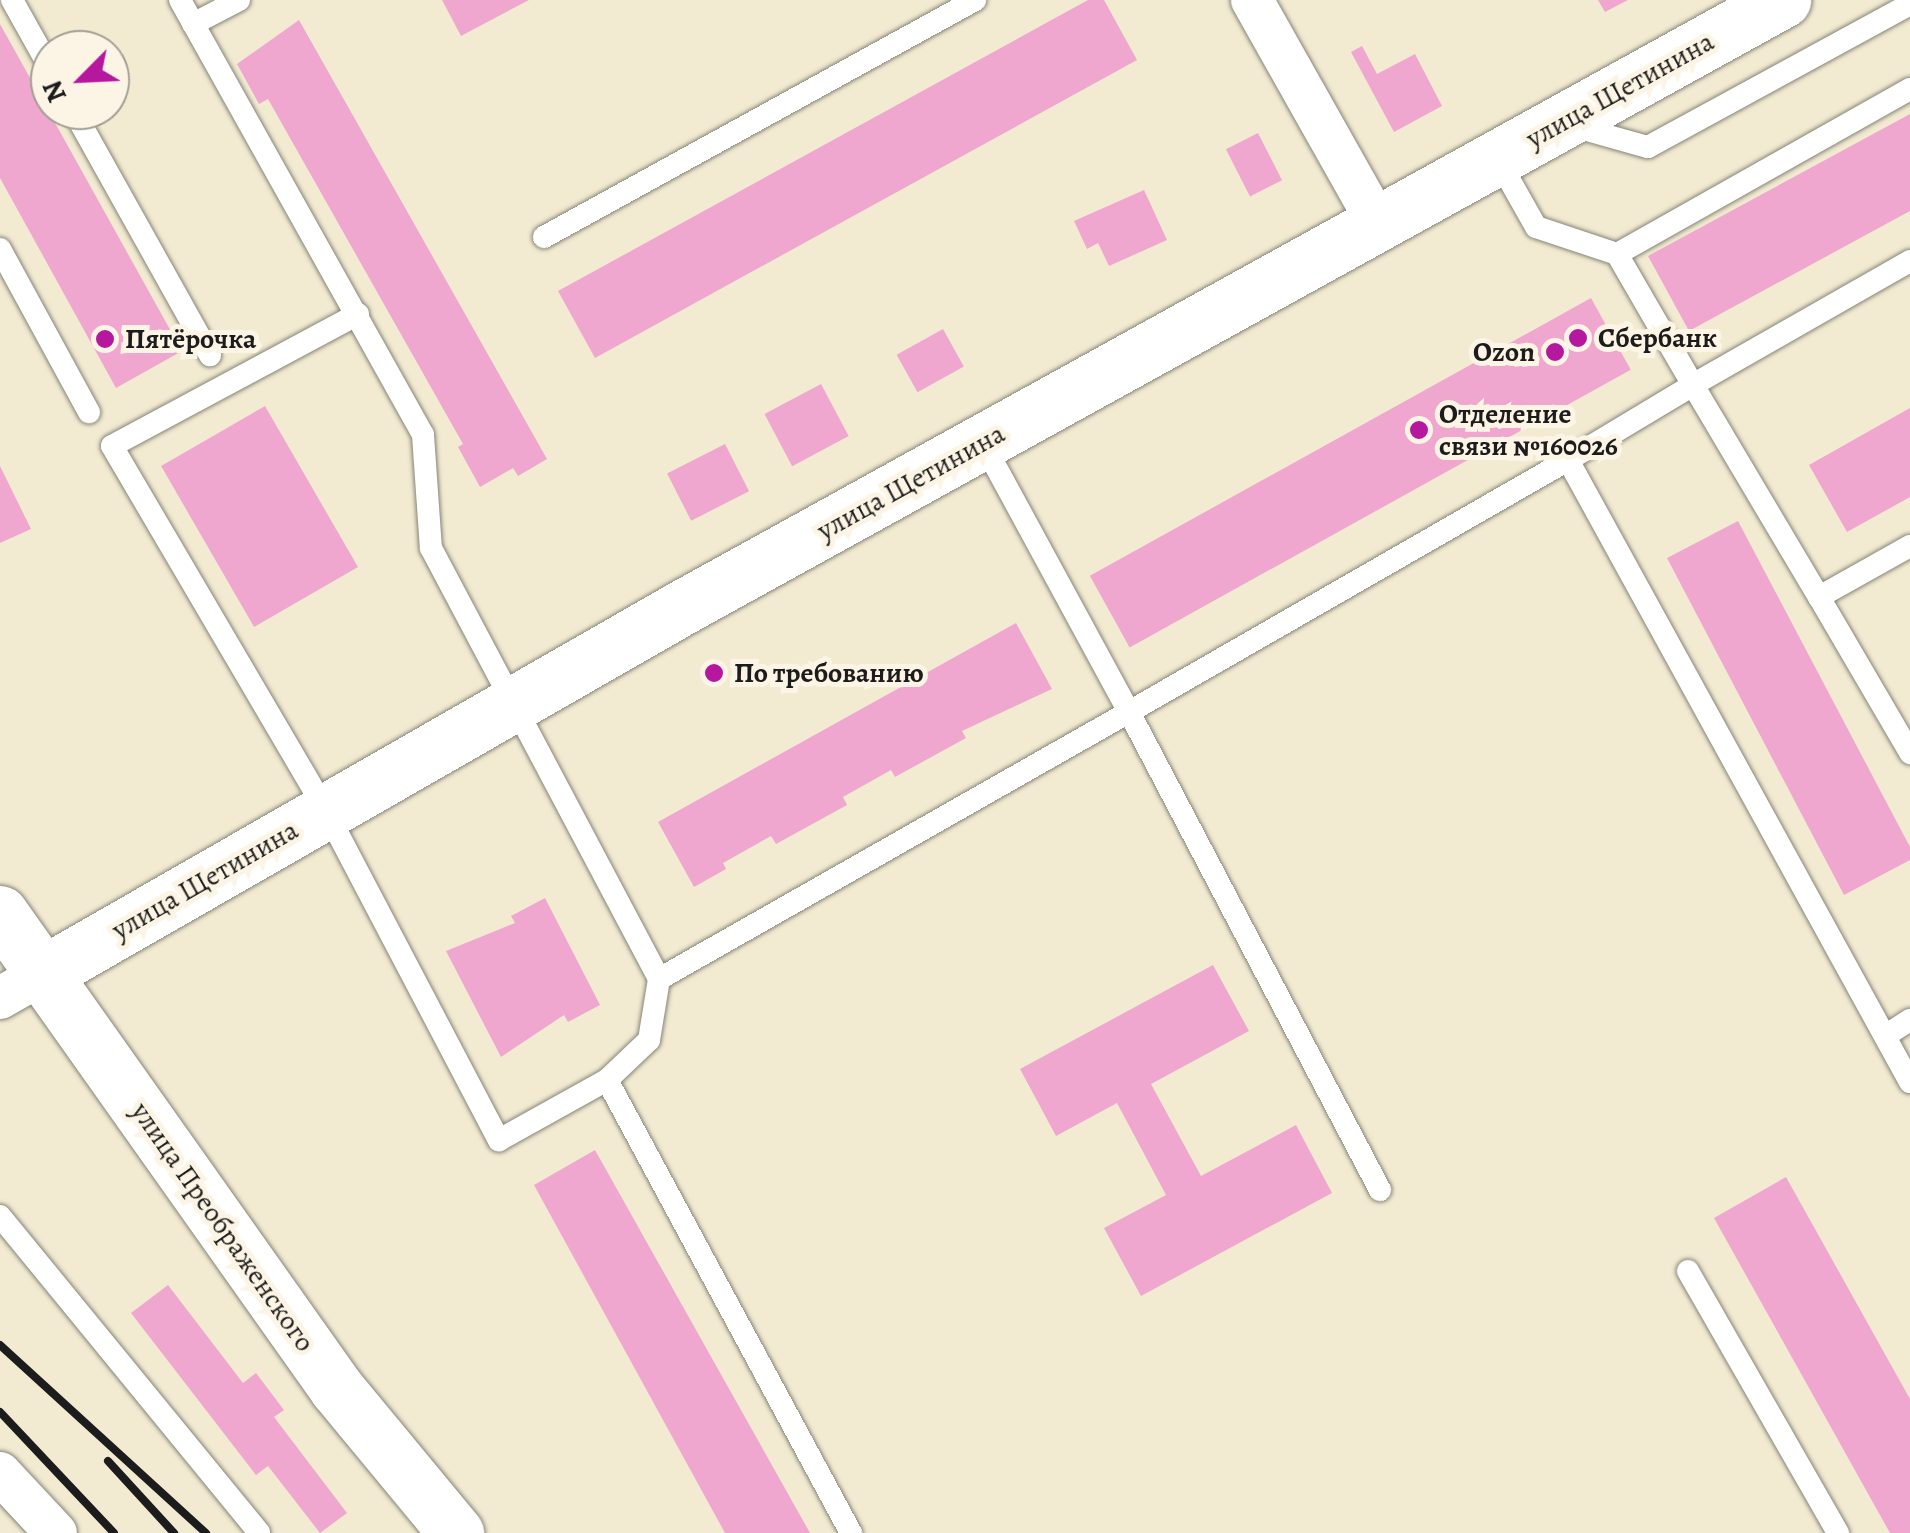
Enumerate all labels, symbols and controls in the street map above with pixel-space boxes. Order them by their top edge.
street label: улица Щетинина [1520,25,1720,155]
north arrow [30,30,130,130]
text: N [33,74,76,108]
place label: Сбербанк [1598,321,1717,355]
place label: Пятёрочка [125,322,256,356]
marker: Сбербанк [1567,327,1589,349]
marker: Пятёрочка [94,328,116,350]
place label: Ozon [1473,335,1535,369]
marker: Ozon [1544,341,1566,363]
place label: Отделение связи №160026 [1439,397,1618,463]
street label: улица Щетинина [811,417,1011,547]
marker: Отделение связи №160026 [1408,419,1430,441]
place label: По требованию [734,656,924,690]
marker: По требованию [703,662,725,684]
street label: улица Щетинина [106,813,304,947]
street label: улица Преображенского [124,1096,322,1358]

